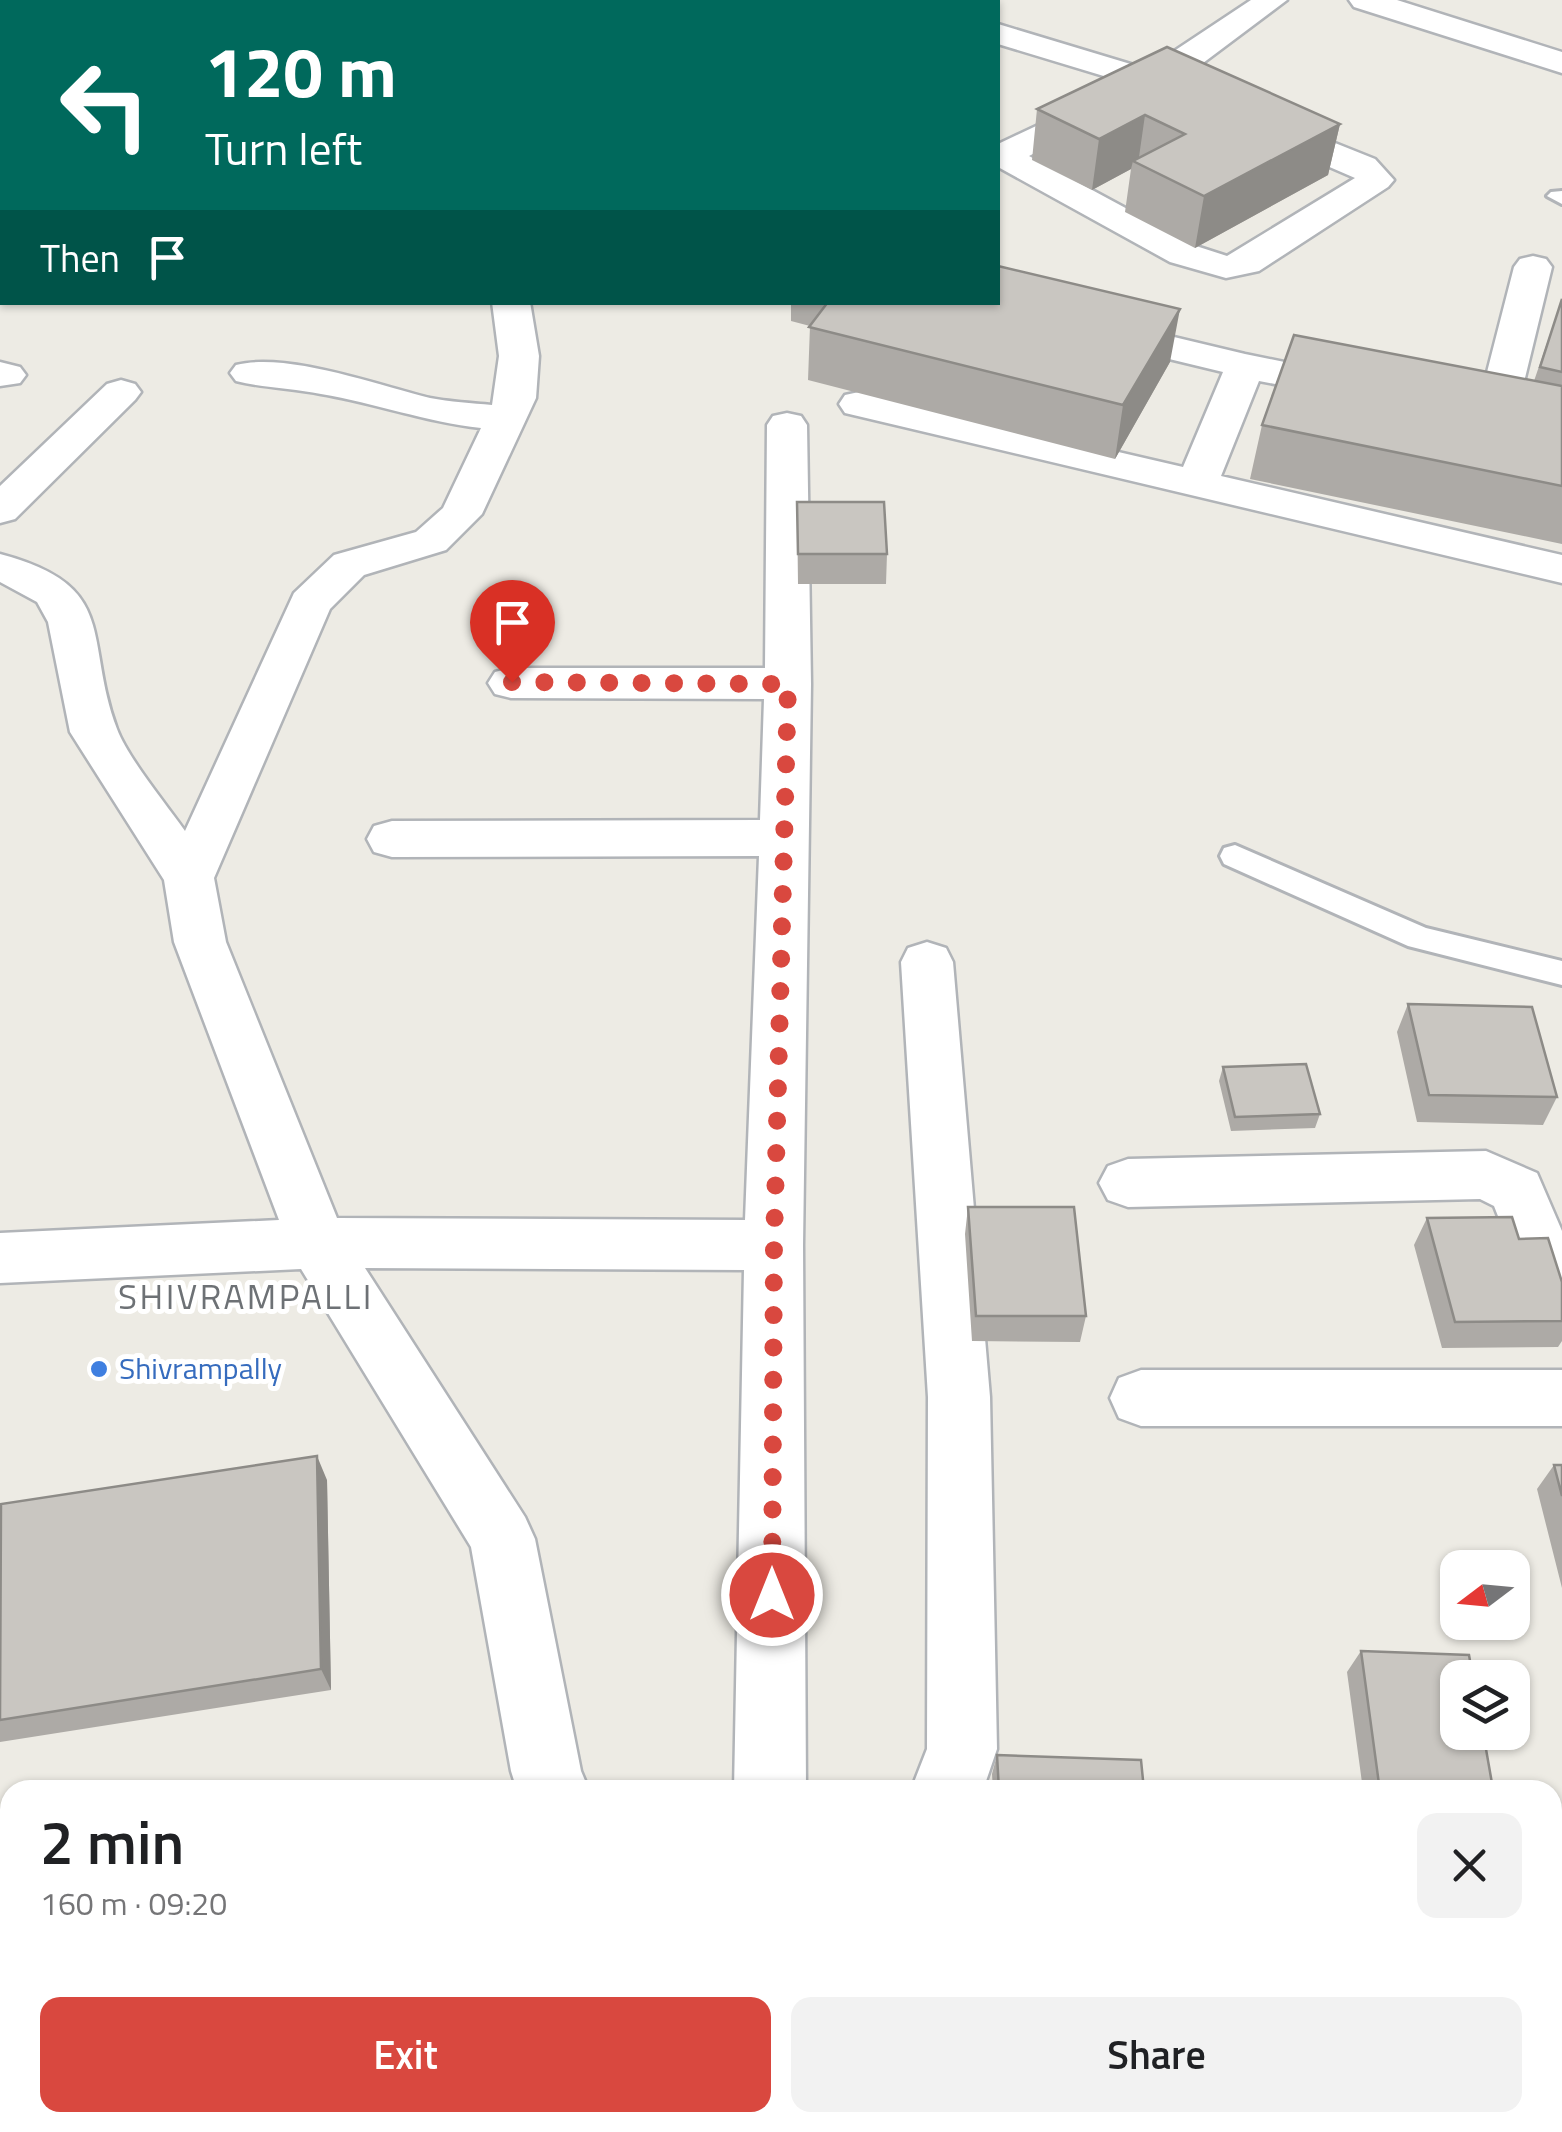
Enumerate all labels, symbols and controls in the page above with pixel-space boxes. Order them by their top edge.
text: 120 m [205,18,397,124]
icon: left [40,40,170,170]
text: Turn left [205,114,362,182]
text: Then [40,229,120,287]
icon: arrive [140,230,195,285]
pin [470,580,555,683]
icon: arrive [485,595,540,650]
district label: SHIVRAMPALLI [118,1269,374,1323]
place label: Shivrampally [119,1345,282,1391]
marker: Shivrampally [88,1358,110,1380]
position arrow [720,1543,824,1647]
north arrow [1440,1550,1530,1640]
map controls [1440,1550,1530,1750]
button: layers [1440,1660,1530,1750]
text: 2 min [40,1796,184,1887]
button: close [1417,1813,1522,1918]
text: 160 m · 09:20 [40,1879,227,1927]
button: Exit [40,1997,771,2112]
button: Share [791,1997,1522,2112]

